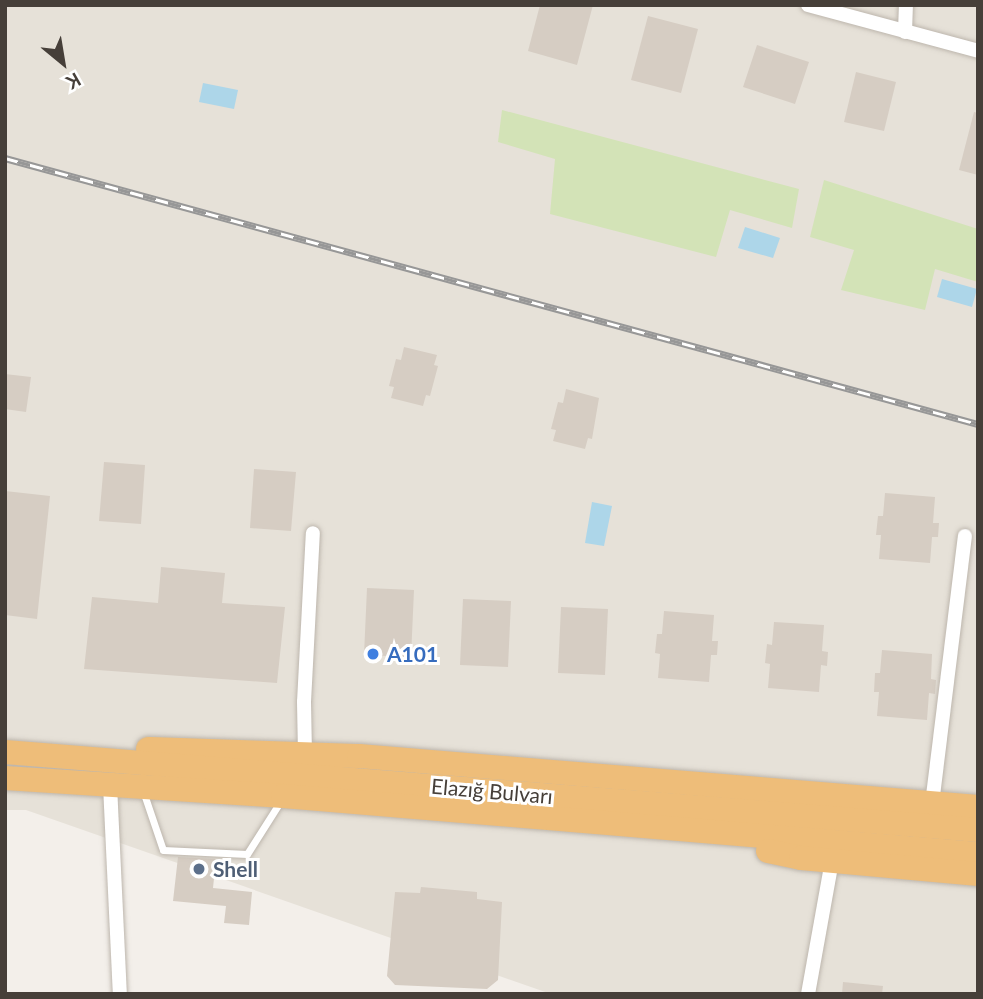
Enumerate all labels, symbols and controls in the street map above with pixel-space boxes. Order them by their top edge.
north arrow [28,28,98,98]
text: K [62,68,85,95]
place label: A101 [387,641,438,667]
marker: A101 [365,646,381,662]
street label: Elazığ Bulvarı [430,773,554,809]
place label: Shell [213,856,258,882]
marker: Shell [191,861,207,877]

